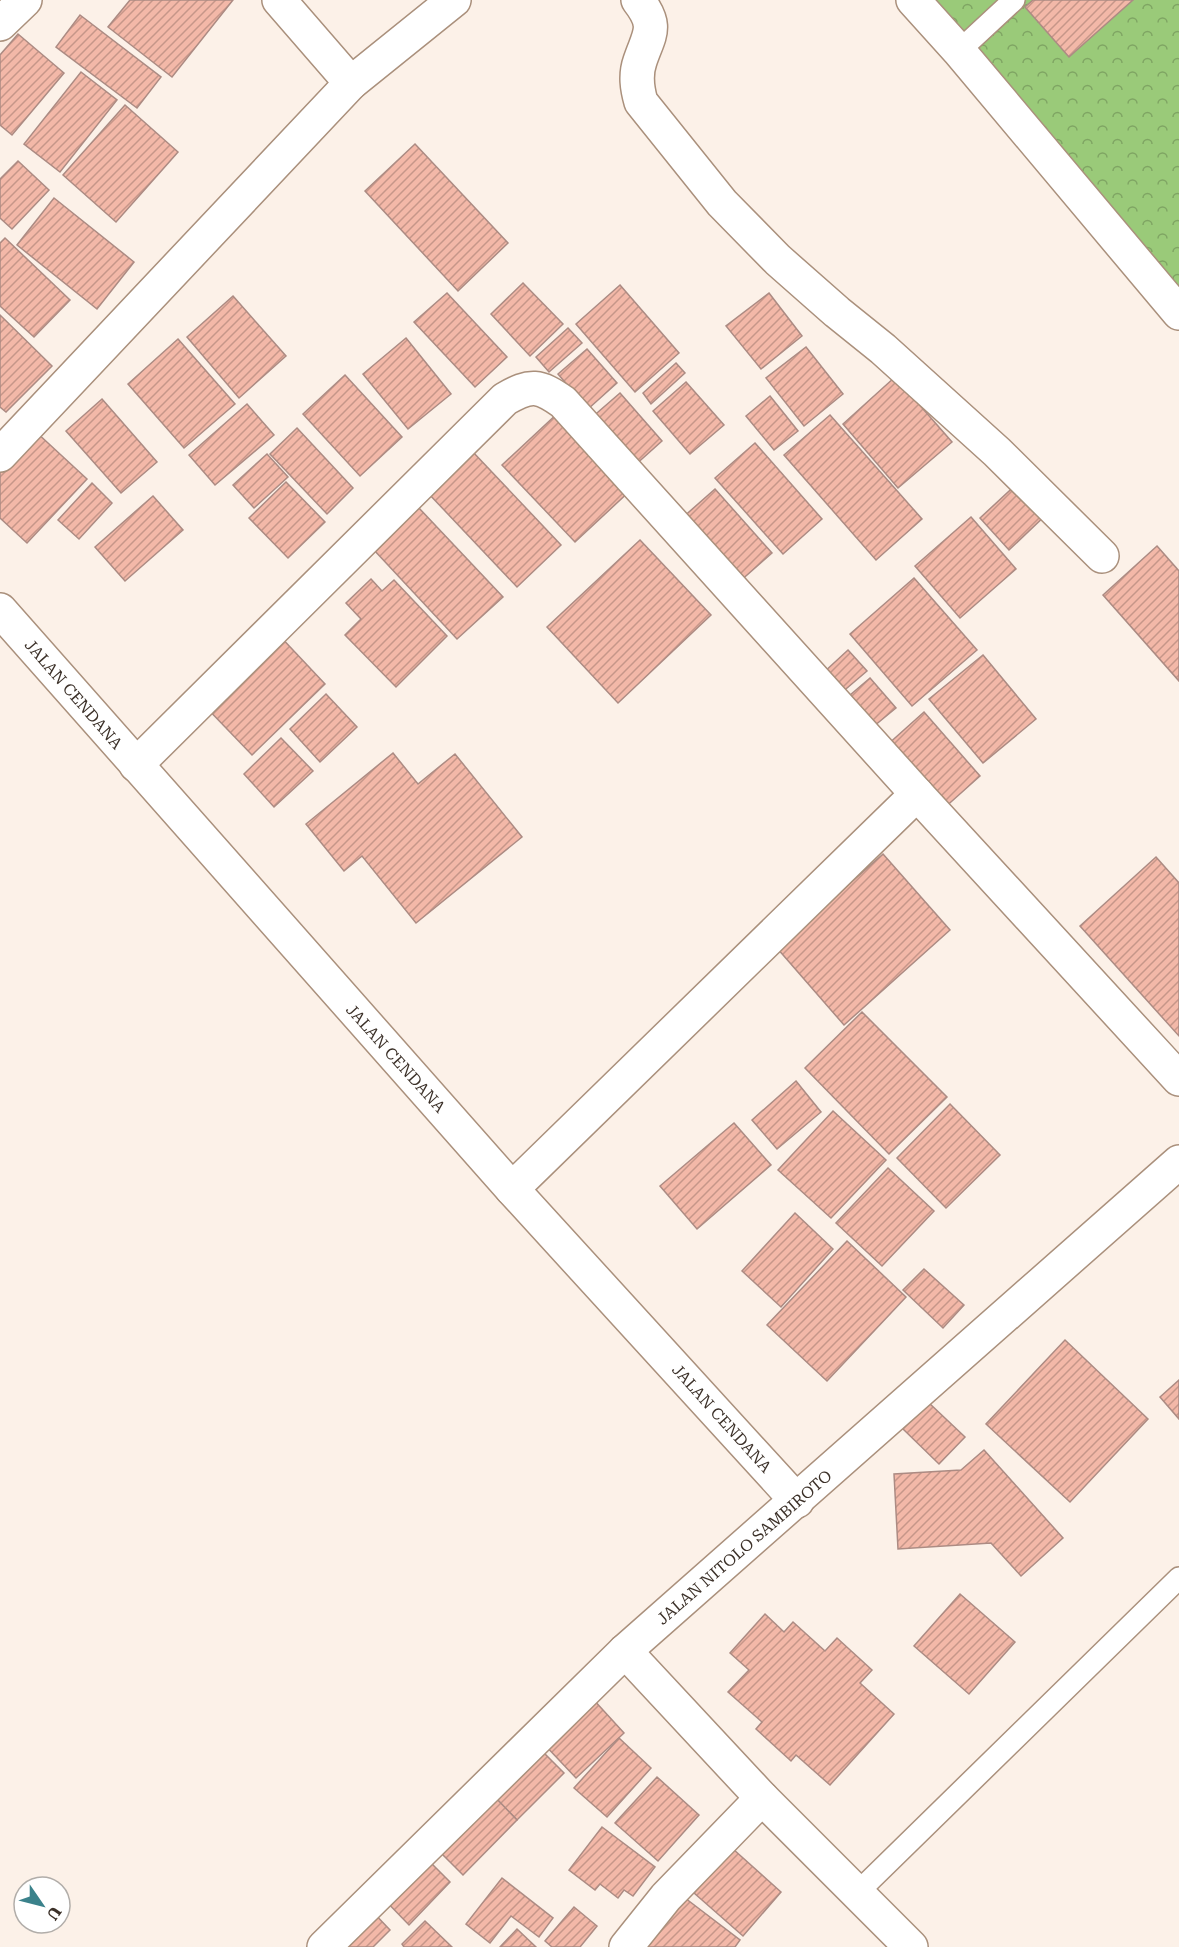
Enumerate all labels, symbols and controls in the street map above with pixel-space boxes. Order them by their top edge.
street label: JALAN CENDANA [21,635,127,754]
street label: JALAN CENDANA [342,1000,450,1117]
street label: JALAN CENDANA [668,1360,776,1477]
street label: JALAN NITOLO SAMBIROTO [653,1466,836,1629]
north arrow [12,1875,72,1935]
text: U [43,1903,65,1924]

